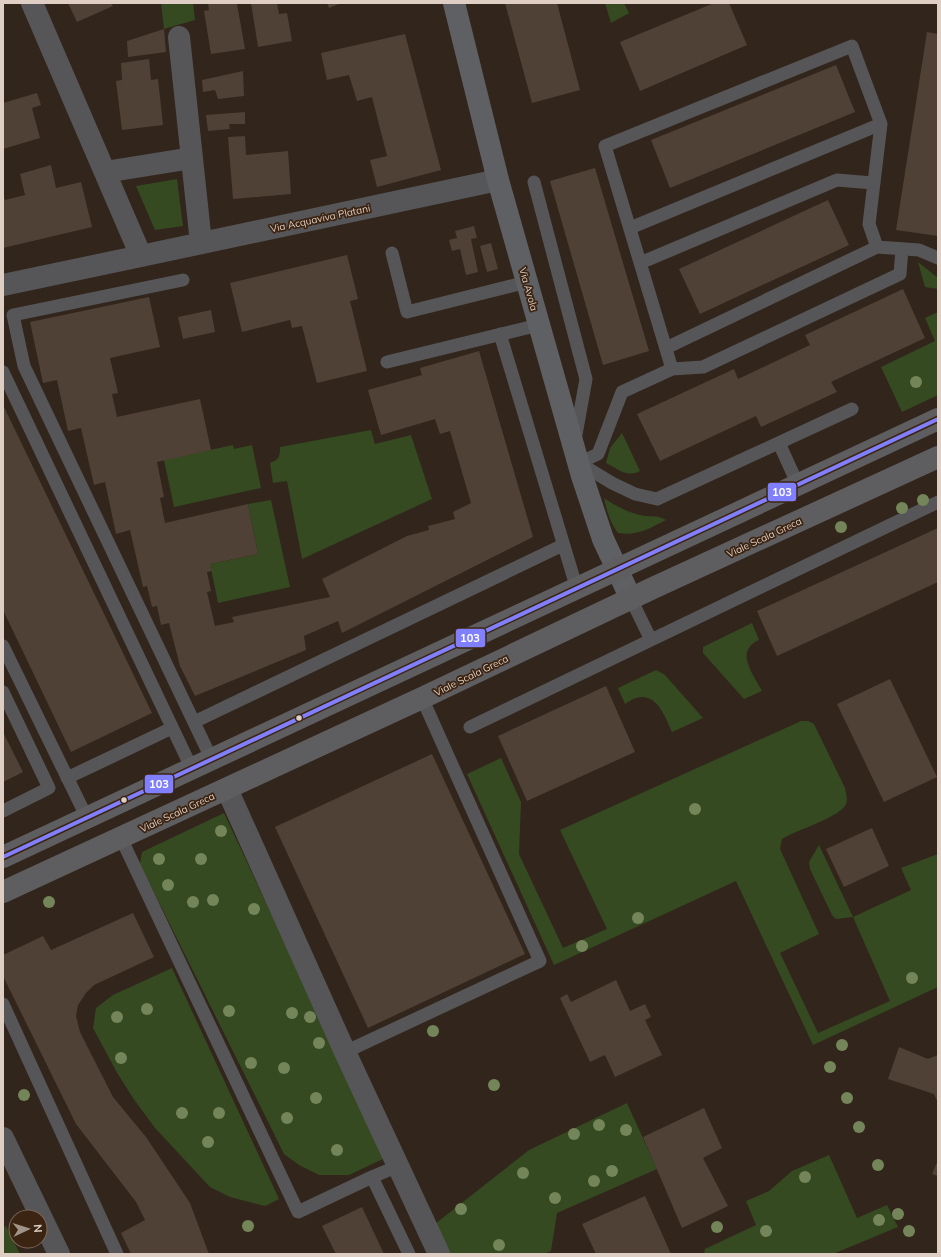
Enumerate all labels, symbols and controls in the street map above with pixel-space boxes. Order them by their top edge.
street label: Via Acquaviva Platani [269,202,371,235]
street label: Via Avola [516,266,541,312]
line badge: 103 [767,482,797,502]
text: 103 [772,485,792,499]
street label: Viale Scala Greca [725,514,804,560]
line badge: 103 [455,628,486,648]
text: 103 [460,631,480,645]
street label: Viale Scala Greca [432,652,511,699]
unlabelled marker [294,713,304,723]
line badge: 103 [144,774,174,794]
text: 103 [149,777,169,791]
street label: Viale Scala Greca [138,789,217,835]
unlabelled marker [119,795,129,805]
north arrow [8,1209,48,1249]
text: N [31,1224,45,1233]

